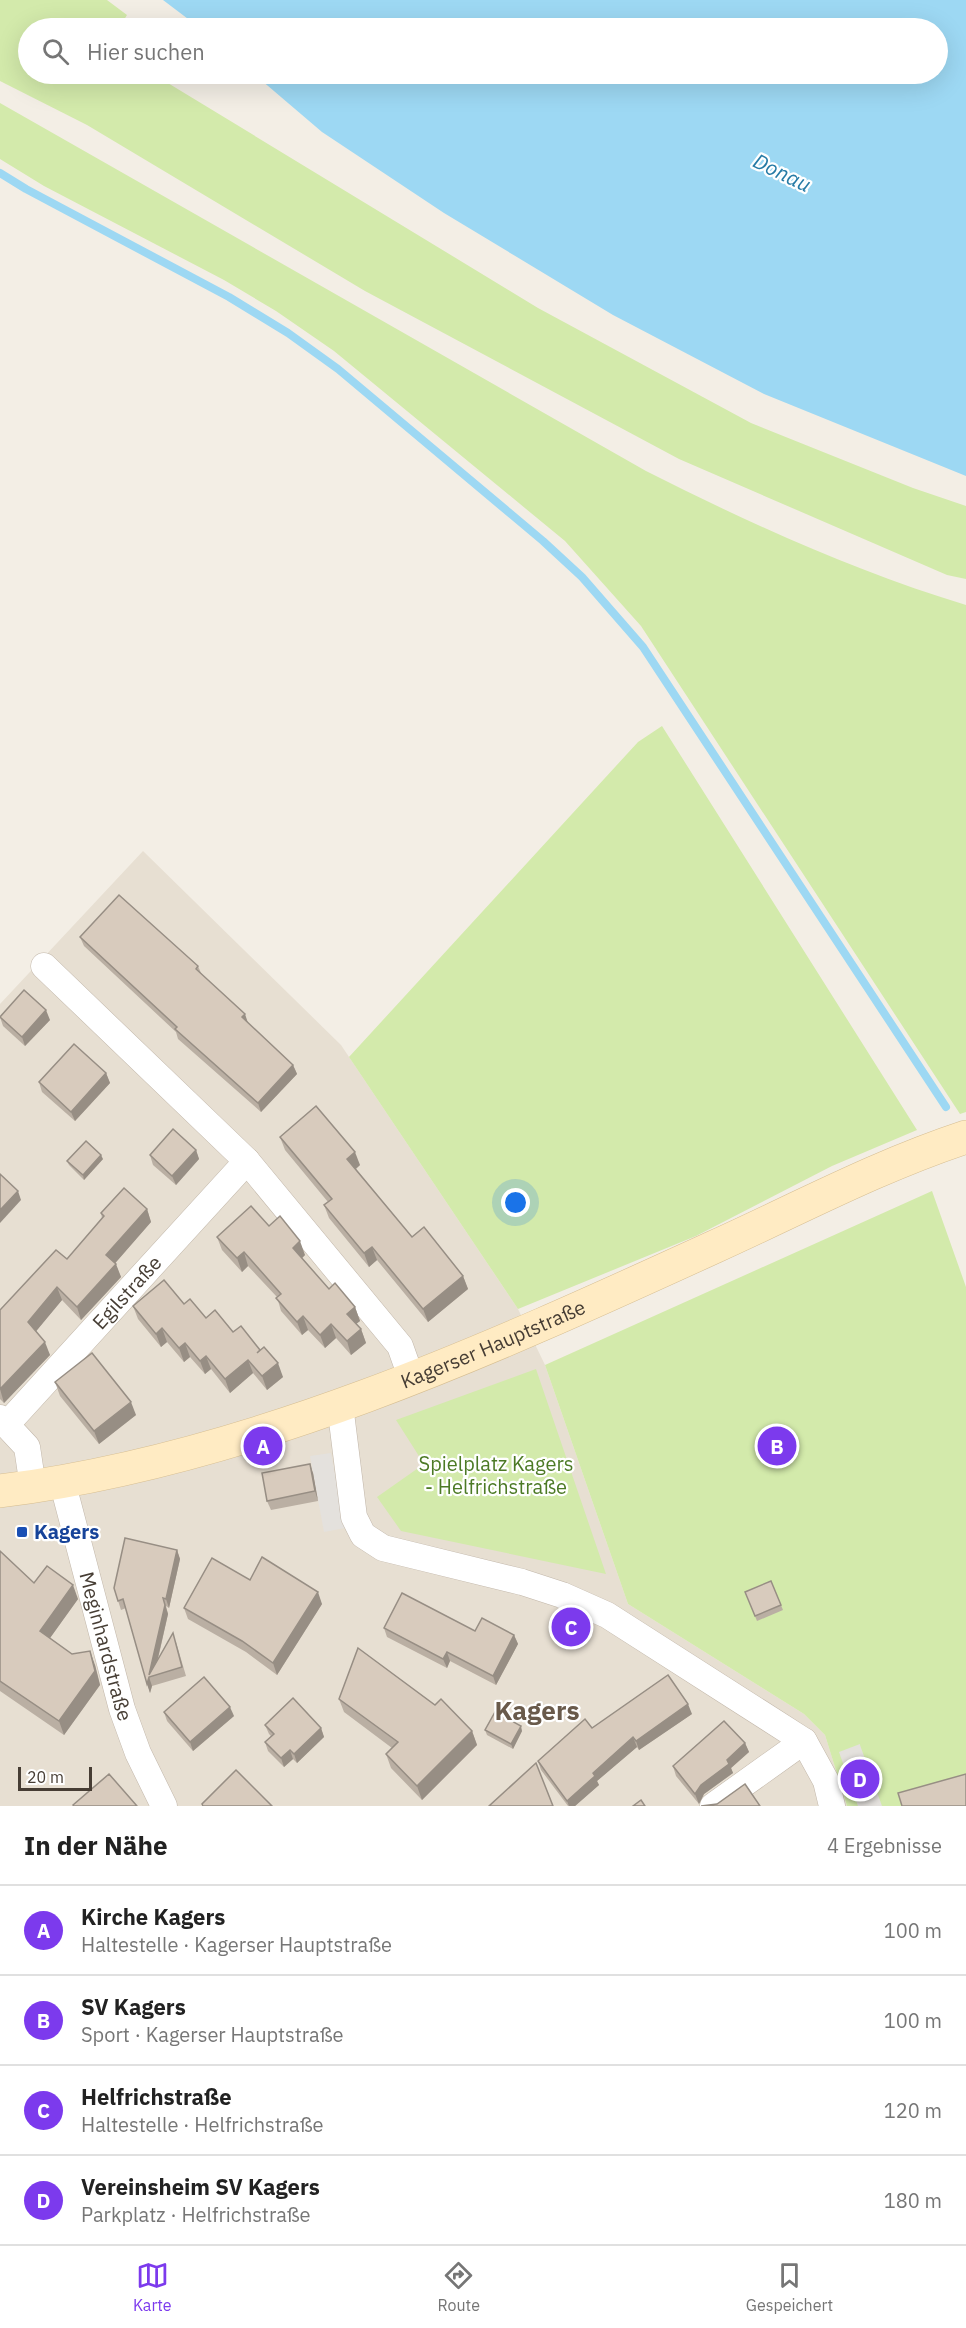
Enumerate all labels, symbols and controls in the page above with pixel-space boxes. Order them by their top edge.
search box [18,18,948,84]
icon: search [39,35,72,68]
text: Hier suchen [87,37,205,66]
water label: Donau [749,146,816,198]
your location [501,1188,530,1217]
street label: Egilstraße [86,1249,167,1335]
street label: Kagerser Hauptstraße [397,1293,589,1394]
pin: A [244,1424,282,1468]
pin: B [758,1424,796,1468]
park label: Spielplatz Kagers - Helfrichstraße [419,1450,573,1500]
place label: Kagers [34,1518,99,1545]
marker: Kagers [15,1525,29,1539]
street label: Meginhardstraße [73,1569,139,1725]
pin: C [552,1604,590,1650]
district label: Kagers [494,1693,580,1727]
pin: D [840,1756,880,1802]
scale bar [18,1764,92,1792]
text: 20 m [27,1767,64,1787]
text: In der Nähe [24,1828,168,1862]
text: 4 Ergebnisse [827,1832,942,1859]
text: Kirche Kagers [81,1902,225,1931]
text: A [37,1917,50,1944]
text: 100 m [884,1917,942,1944]
text: Haltestelle · Kagerser Hauptstraße [81,1931,392,1958]
text: SV Kagers [81,1992,186,2021]
text: B [37,2007,50,2034]
text: 100 m [884,2007,942,2034]
text: Sport · Kagerser Hauptstraße [81,2021,343,2048]
text: Helfrichstraße [81,2082,232,2111]
text: C [37,2097,50,2124]
text: 120 m [884,2097,942,2124]
text: Haltestelle · Helfrichstraße [81,2111,323,2138]
text: Vereinsheim SV Kagers [81,2172,320,2201]
text: D [37,2187,50,2214]
text: 180 m [884,2187,942,2214]
text: Parkplatz · Helfrichstraße [81,2201,311,2228]
tab: Karte [133,2259,172,2315]
tab: Route [438,2259,480,2315]
tab: Gespeichert [746,2259,833,2315]

